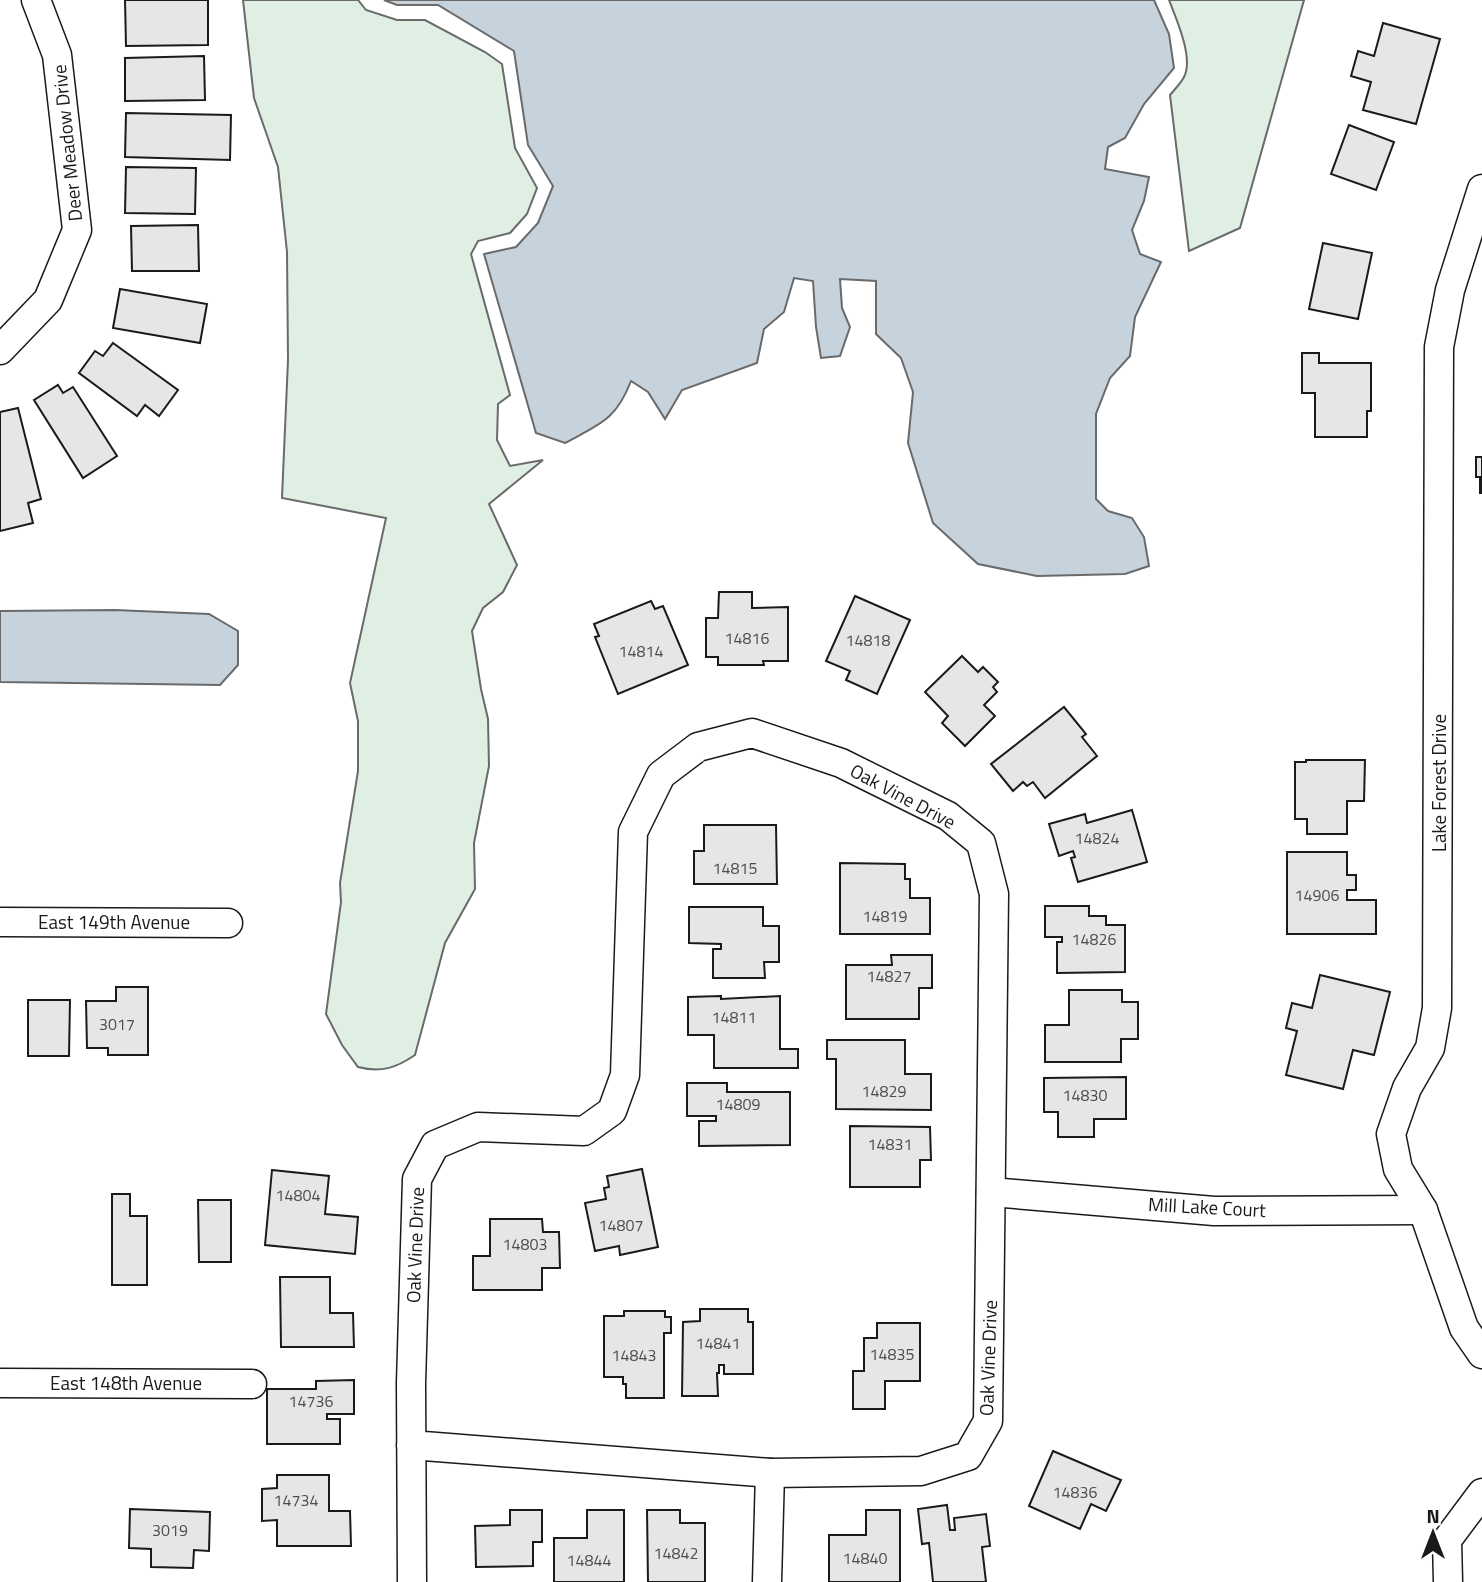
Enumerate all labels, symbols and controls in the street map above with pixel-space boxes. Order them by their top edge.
street label: Deer Meadow Drive [44,63,89,223]
house number: 14816 [725,626,769,650]
house number: 14818 [846,628,890,652]
house number: 14814 [619,639,663,663]
street label: Lake Forest Drive [1424,714,1453,852]
street label: Oak Vine Drive [845,756,961,836]
house number: 14824 [1075,826,1119,850]
house number: 14815 [713,856,757,880]
house number: 14906 [1295,883,1339,907]
house number: 14819 [863,904,907,928]
street label: East 149th Avenue [38,907,190,936]
house number: 14826 [1072,927,1116,951]
house number: 14827 [867,964,911,988]
house number: 14811 [712,1005,756,1029]
house number: 3017 [99,1012,135,1036]
house number: 14829 [862,1079,906,1103]
house number: 14830 [1063,1083,1107,1107]
house number: 14809 [716,1092,760,1116]
house number: 14831 [868,1132,912,1156]
house number: 14804 [276,1183,320,1207]
street label: Oak Vine Drive [398,1186,431,1304]
street label: Mill Lake Court [1147,1189,1267,1224]
house number: 14807 [599,1213,643,1237]
house number: 14803 [503,1232,547,1256]
street label: Oak Vine Drive [971,1299,1004,1417]
house number: 14841 [696,1331,740,1355]
house number: 14835 [870,1342,914,1366]
house number: 14843 [612,1343,656,1367]
street label: East 148th Avenue [50,1368,202,1397]
house number: 14736 [289,1389,333,1413]
house number: 14836 [1053,1480,1097,1504]
house number: 14734 [274,1488,318,1512]
north arrow [1398,1498,1468,1568]
text: N [1426,1501,1440,1530]
house number: 3019 [152,1518,188,1542]
house number: 14842 [654,1541,698,1565]
house number: 14840 [843,1546,887,1570]
house number: 14844 [567,1548,611,1572]

